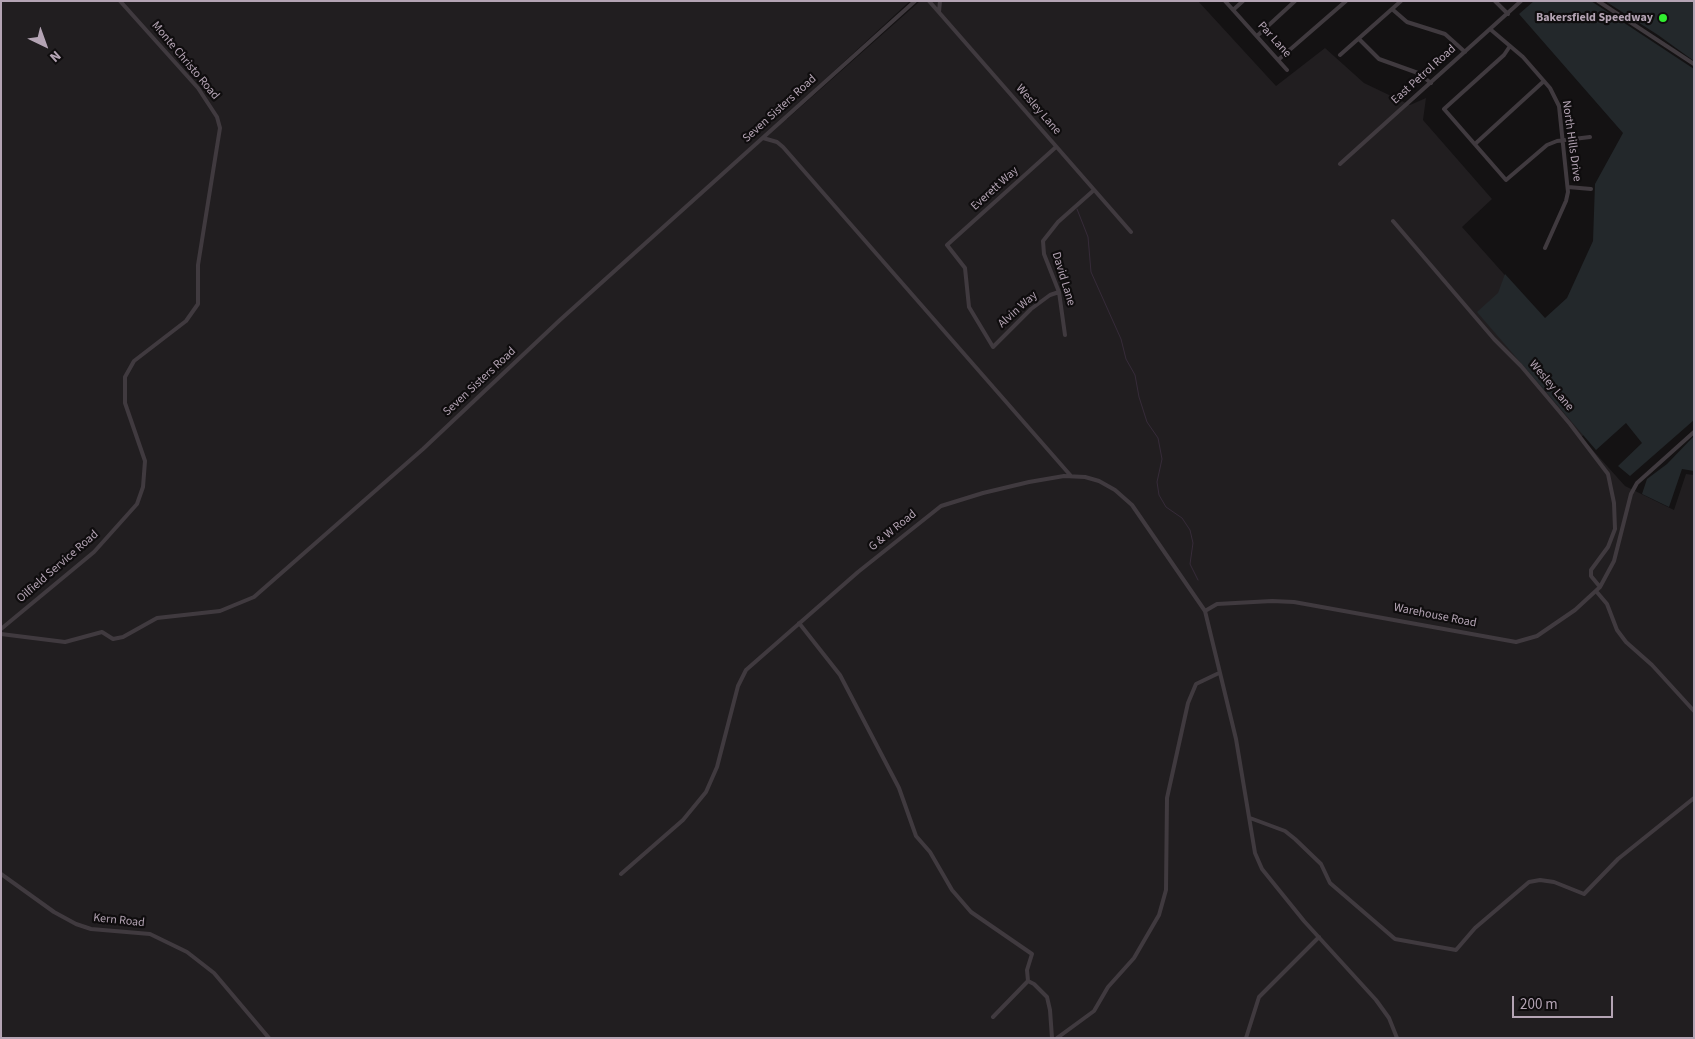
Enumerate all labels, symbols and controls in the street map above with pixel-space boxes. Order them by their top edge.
place label: Bakersfield Speedway [1536,11,1653,25]
marker: Bakersfield Speedway [1657,12,1669,24]
street label: Monte Christo Road [148,19,222,103]
street label: Par Lane [1254,19,1294,61]
north arrow [20,20,70,70]
street label: East Petrol Road [1389,42,1459,108]
text: N [45,46,65,67]
street label: Seven Sisters Road [740,72,820,146]
street label: Wesley Lane [1012,82,1064,138]
street label: North Hills Drive [1558,100,1584,182]
street label: Everett Way [968,164,1022,214]
street label: David Lane [1048,250,1078,308]
street label: Alvin Way [995,289,1041,331]
street label: Seven Sisters Road [441,345,519,419]
street label: Wesley Lane [1526,358,1576,414]
street label: G & W Road [866,507,920,555]
street label: Oilfield Service Road [14,528,102,606]
street label: Warehouse Road [1392,601,1478,631]
street label: Kern Road [93,911,145,931]
scale bar [1515,986,1616,1018]
text: 200 m [1520,994,1558,1015]

